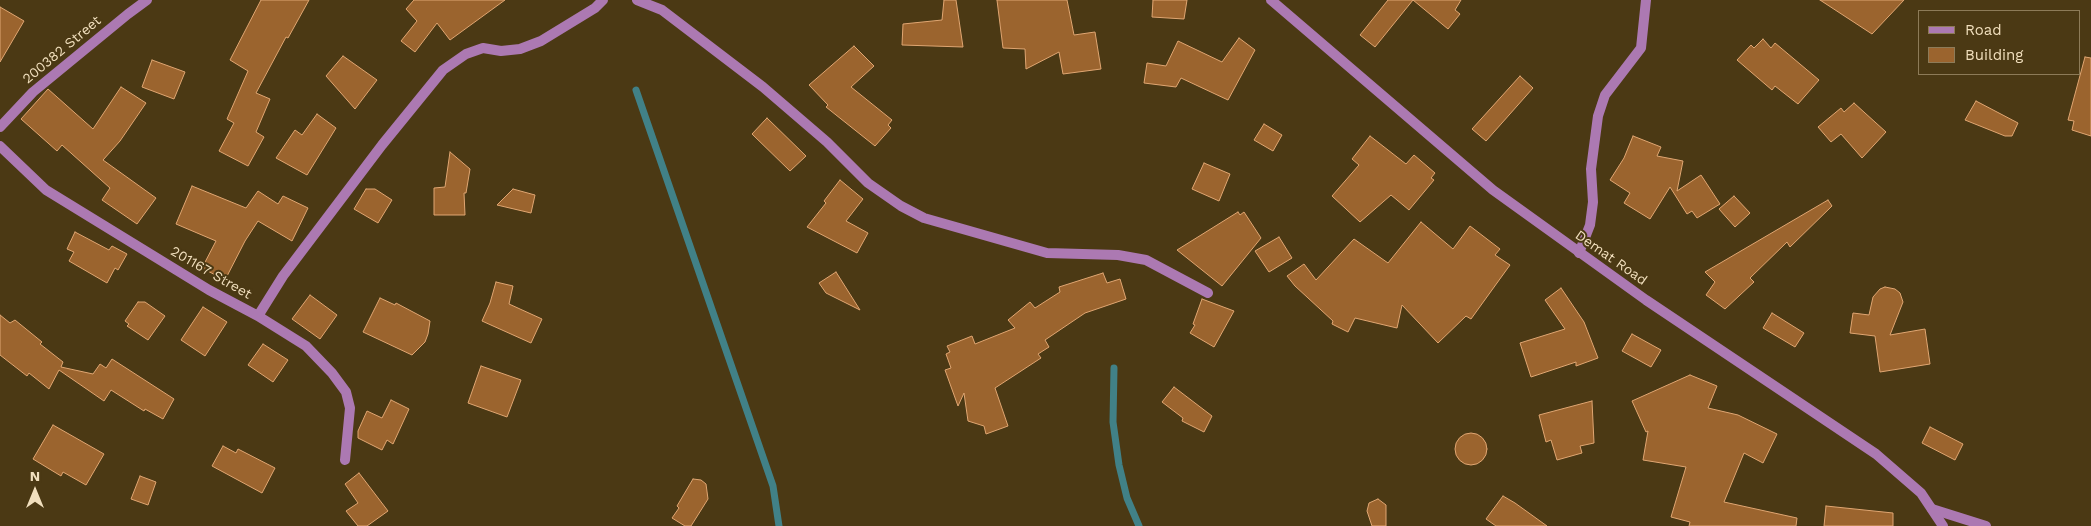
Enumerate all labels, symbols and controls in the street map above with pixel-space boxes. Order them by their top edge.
legend [1918,10,2081,75]
street label: 200382 Street [19,12,105,88]
text: Road [1965,21,2002,39]
text: Building [1965,46,2023,64]
street label: Demat Road [1572,227,1650,289]
street label: 201167 Street [167,243,255,303]
north arrow [10,466,60,516]
text: N [30,468,40,484]

